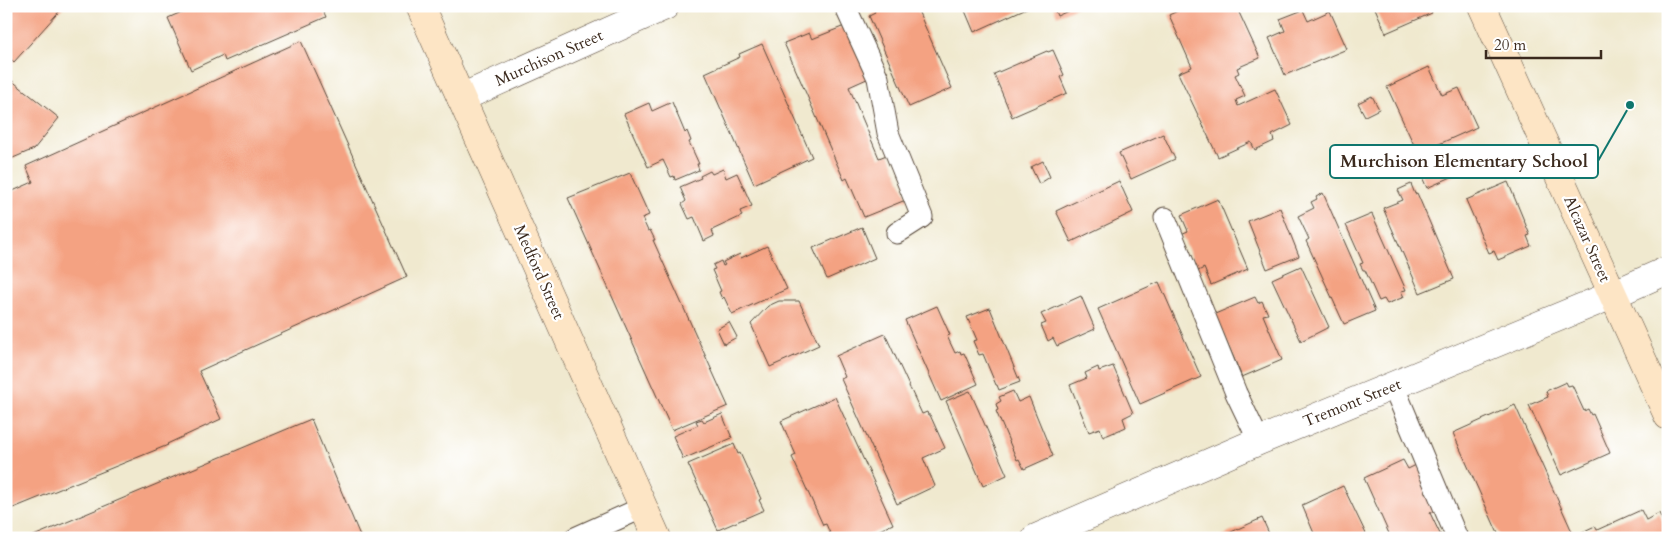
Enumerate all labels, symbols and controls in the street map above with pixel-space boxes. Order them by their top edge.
street label: Murchison Street [491,24,607,92]
scale bar [1486,28,1602,60]
text: 20 m [1494,35,1526,55]
callout: Murchison Elementary School [1330,145,1598,178]
text: Murchison Elementary School [1340,149,1588,174]
street label: Alcazar Street [1558,192,1616,286]
street label: Medford Street [508,221,570,323]
street label: Tremont Street [1300,373,1404,433]

